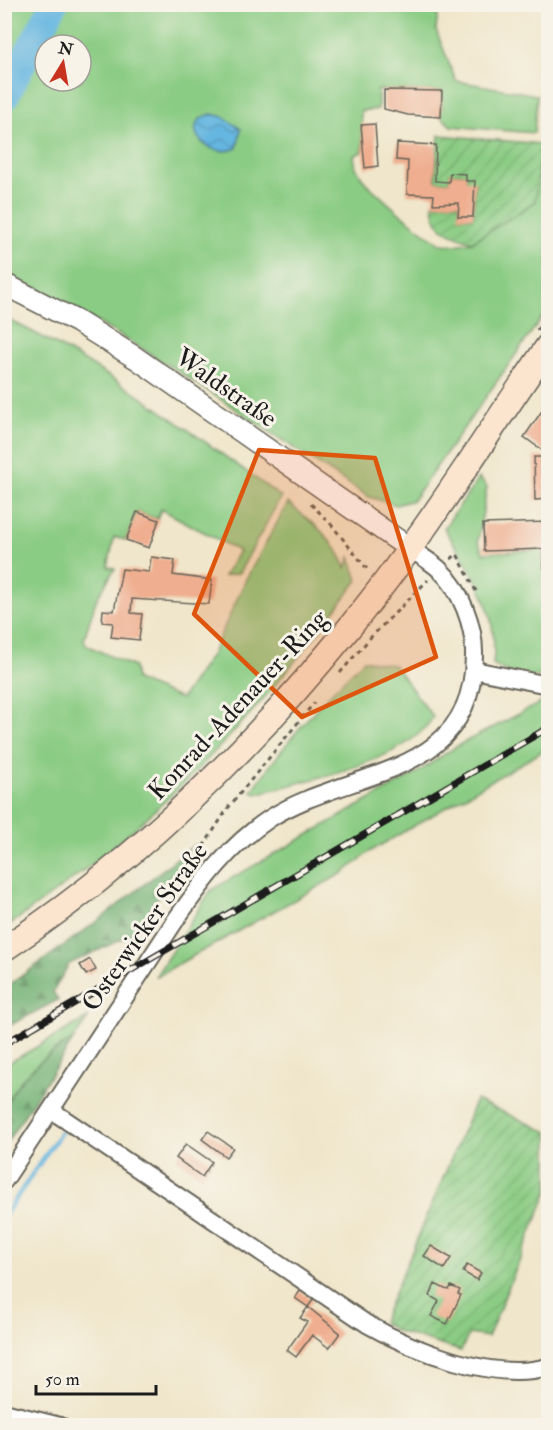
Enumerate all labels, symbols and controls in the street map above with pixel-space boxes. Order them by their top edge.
north arrow [33,33,93,93]
text: N [56,38,75,61]
street label: Waldstraße [168,341,283,435]
street label: Konrad-Adenauer-Ring [141,602,335,807]
street label: Osterwicker Straße [75,836,215,1018]
scale bar [36,1358,156,1396]
text: 50 m [45,1368,80,1391]

